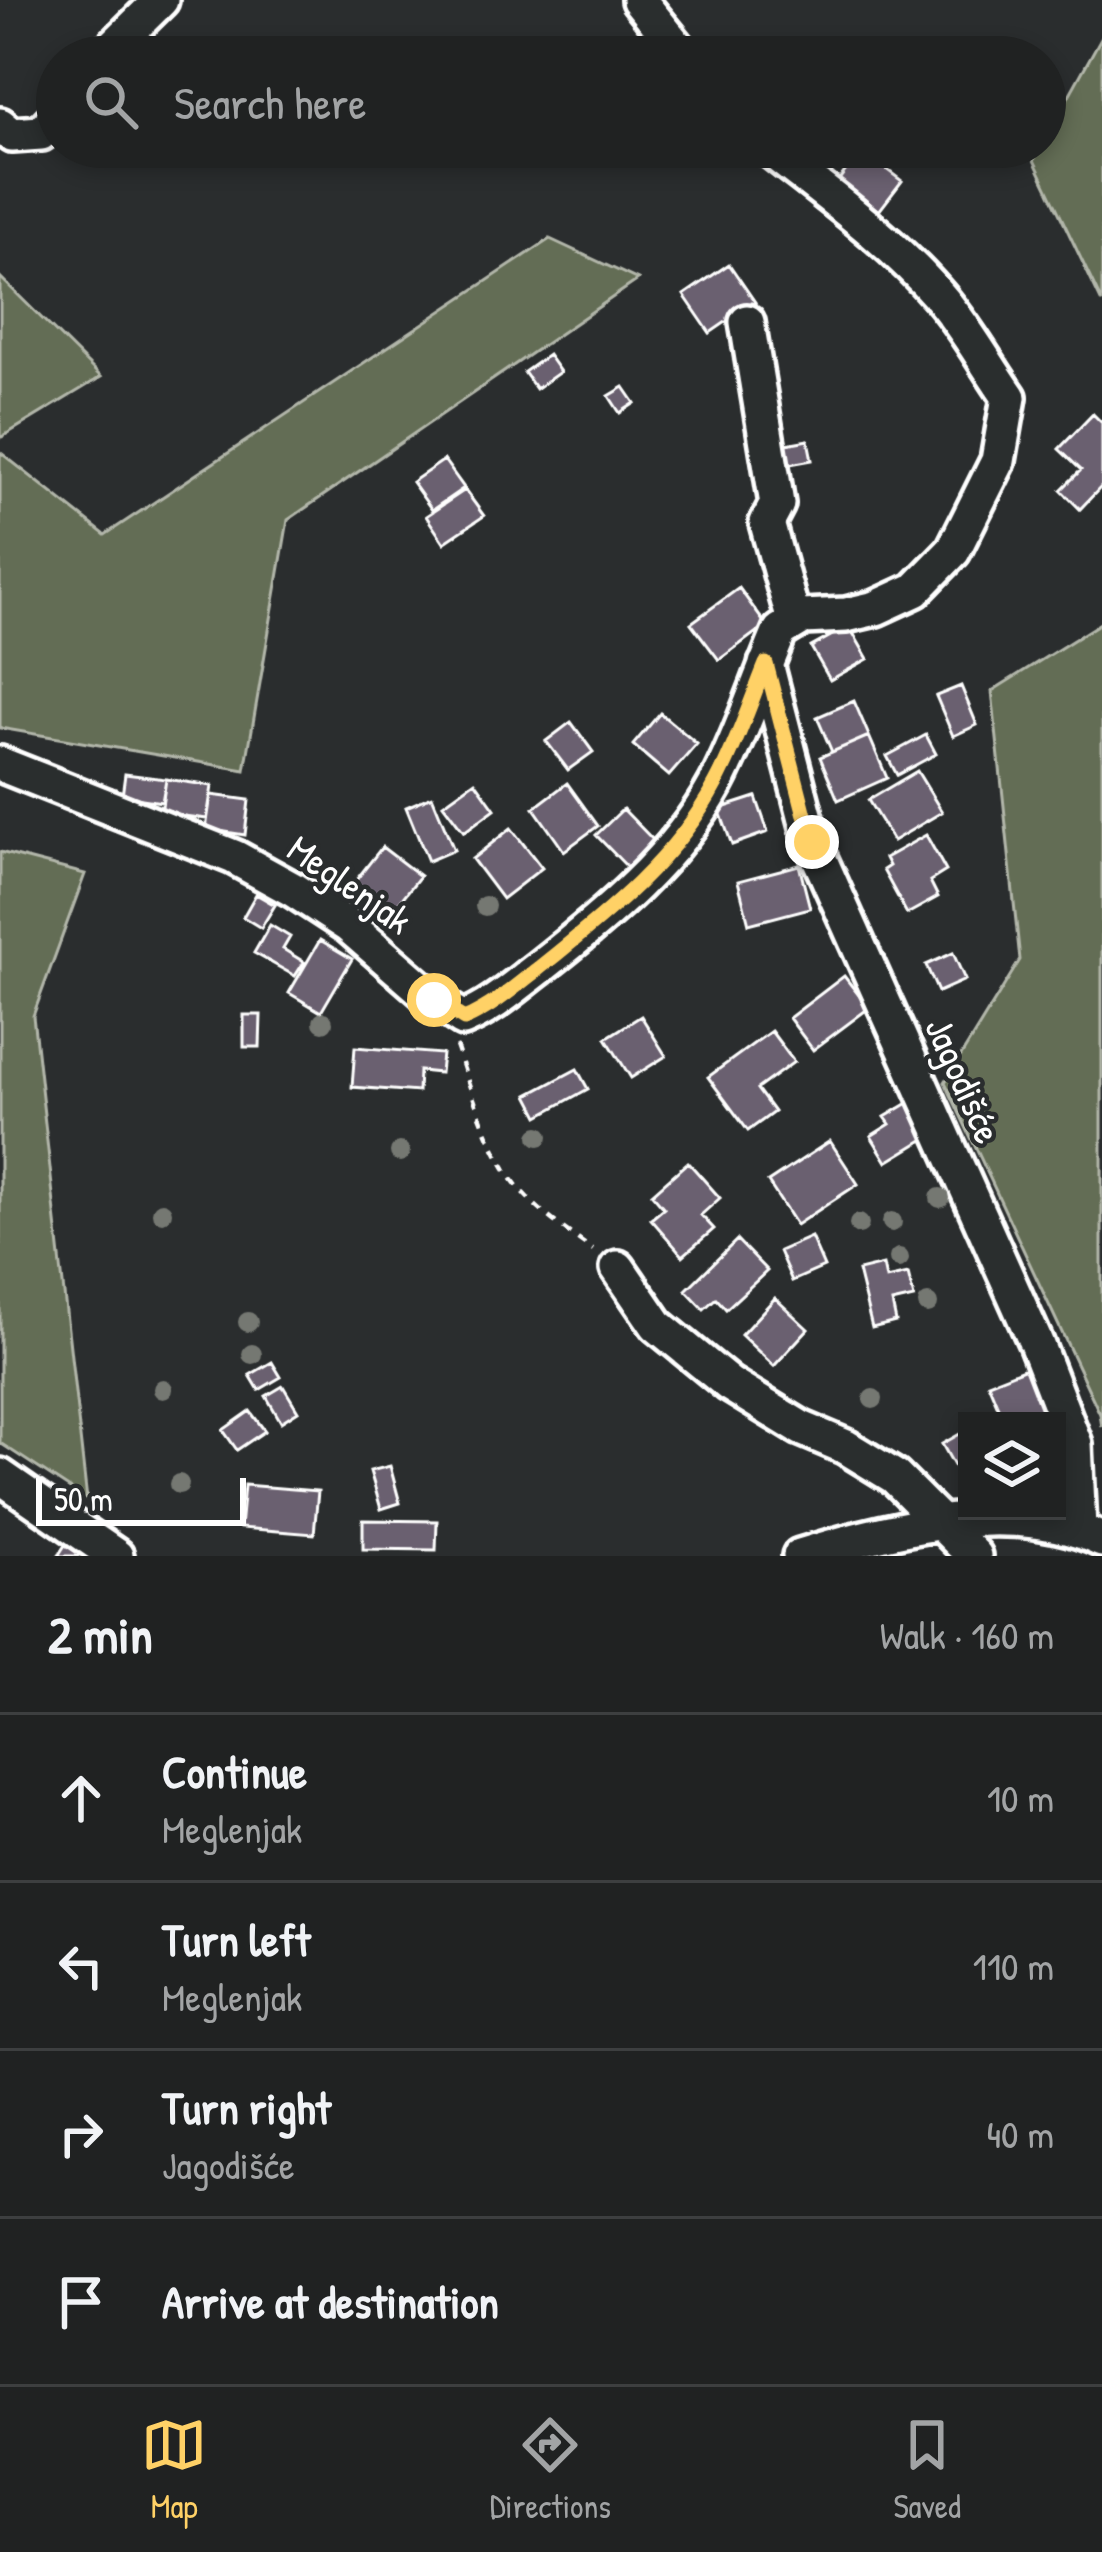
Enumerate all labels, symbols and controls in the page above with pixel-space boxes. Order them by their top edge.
search box [36,36,1066,168]
icon: search [78,69,144,135]
text: Search here [174,72,366,133]
route end [785,815,839,869]
street label: Meglenjak [278,822,423,946]
route start [407,973,461,1027]
street label: Jagodišće [913,1009,1016,1151]
map controls [958,1412,1066,1520]
button: layers [958,1412,1066,1520]
scale bar [36,1472,246,1525]
text: 50 m [54,1477,113,1521]
text: 2 min [48,1600,153,1669]
text: Walk · 160 m [880,1608,1054,1661]
text: Continue [162,1741,307,1802]
icon: ahead [48,1765,114,1831]
text: 10 m [987,1771,1054,1824]
text: Meglenjak [162,1802,302,1855]
text: Turn left [162,1909,311,1970]
icon: left [48,1933,114,1999]
text: 110 m [973,1939,1054,1992]
text: Meglenjak [162,1970,302,2023]
text: Turn right [162,2077,331,2138]
icon: right [48,2101,114,2167]
text: 40 m [986,2107,1054,2160]
text: Jagodišće [162,2138,294,2191]
icon: arrive [48,2269,114,2335]
text: Arrive at destination [162,2271,499,2332]
tab: Map [141,2412,207,2528]
tab: Directions [490,2412,611,2528]
tab: Saved [893,2412,961,2528]

